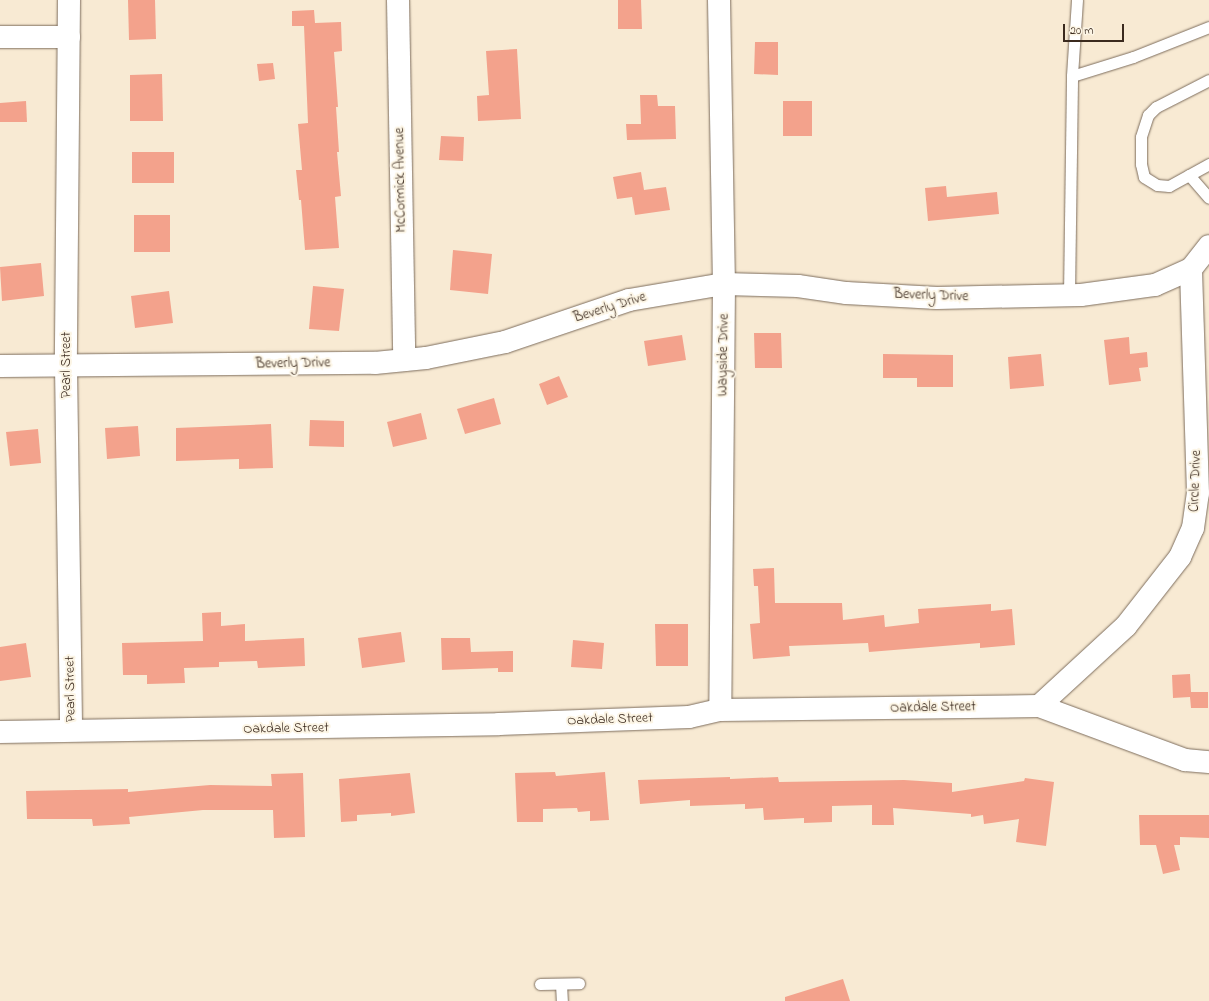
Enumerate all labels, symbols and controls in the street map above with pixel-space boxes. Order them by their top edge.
scale bar [1065,16,1126,42]
text: 20 m [1070,22,1093,40]
street label: McCormick Avenue [392,127,410,233]
street label: Beverly Drive [893,286,969,306]
street label: Beverly Drive [572,289,648,327]
street label: Wayside Drive [715,314,733,396]
street label: Pearl Street [59,332,75,398]
street label: Beverly Drive [255,355,331,373]
street label: Circle Drive [1187,450,1205,512]
street label: Pearl Street [62,656,80,722]
street label: Oakdale Street [890,699,976,717]
street label: Oakdale Street [567,710,653,730]
street label: Oakdale Street [243,720,329,738]

